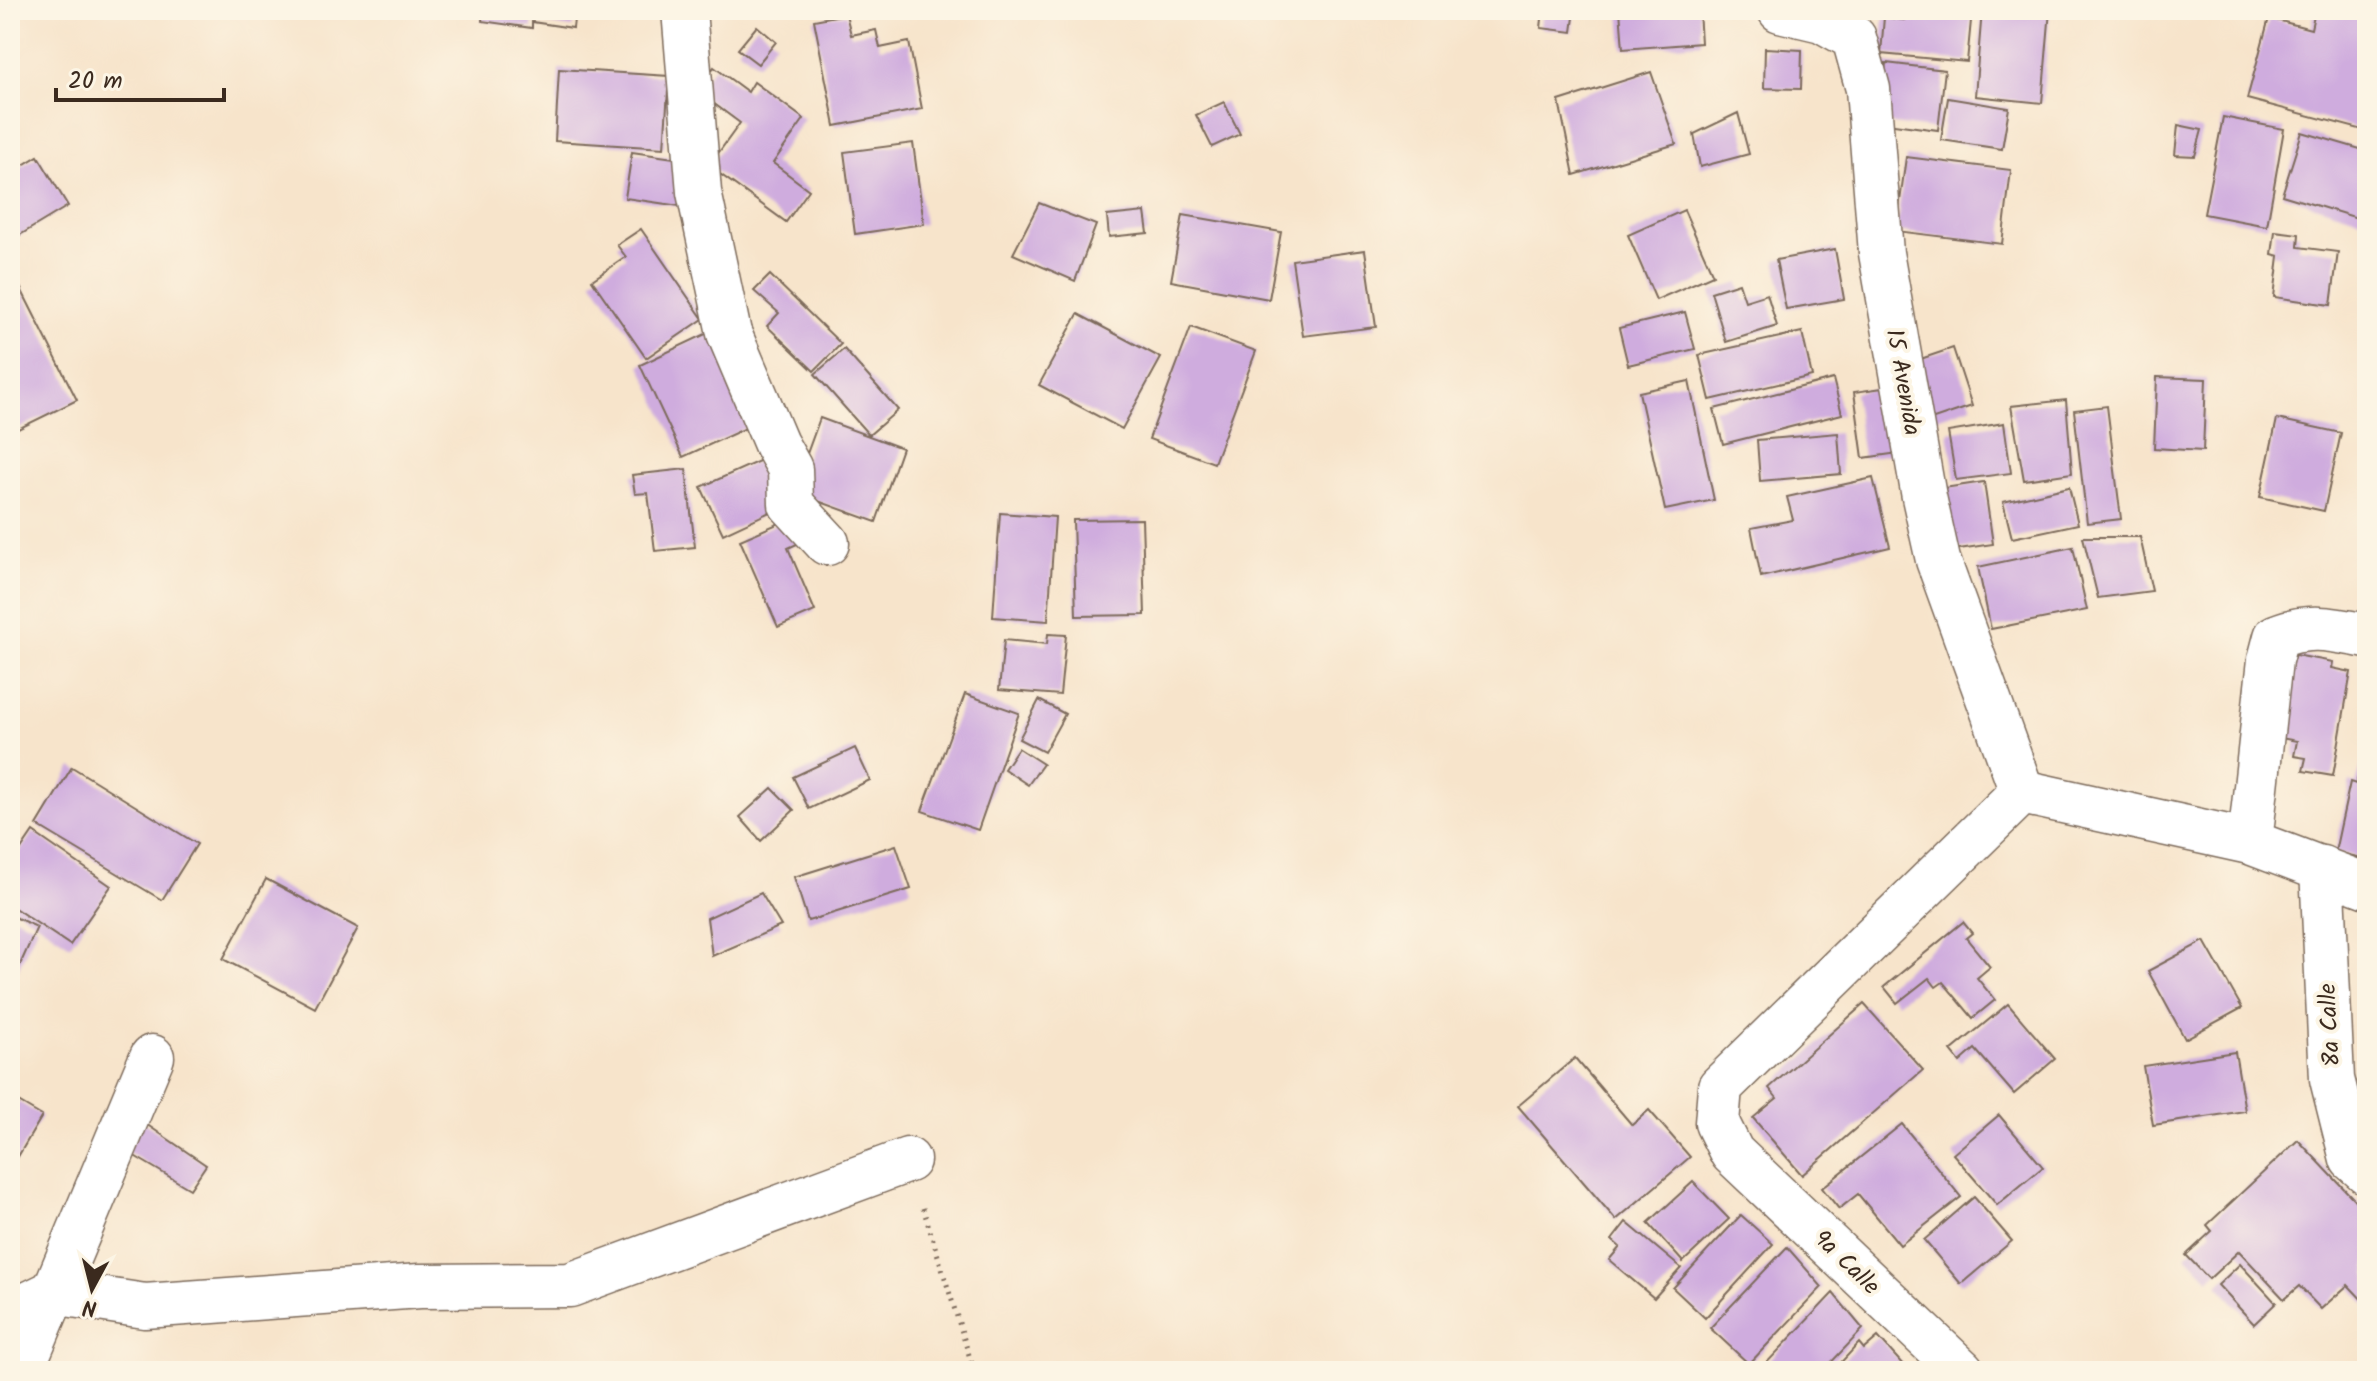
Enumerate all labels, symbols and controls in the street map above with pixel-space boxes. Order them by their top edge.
scale bar [56,52,224,102]
text: 20 m [68,62,123,101]
street label: 15 Avenida [1874,326,1931,438]
street label: 8a Calle [2309,982,2352,1068]
street label: 9a Calle [1803,1221,1889,1305]
north arrow [52,1249,132,1329]
text: N [81,1288,99,1325]

